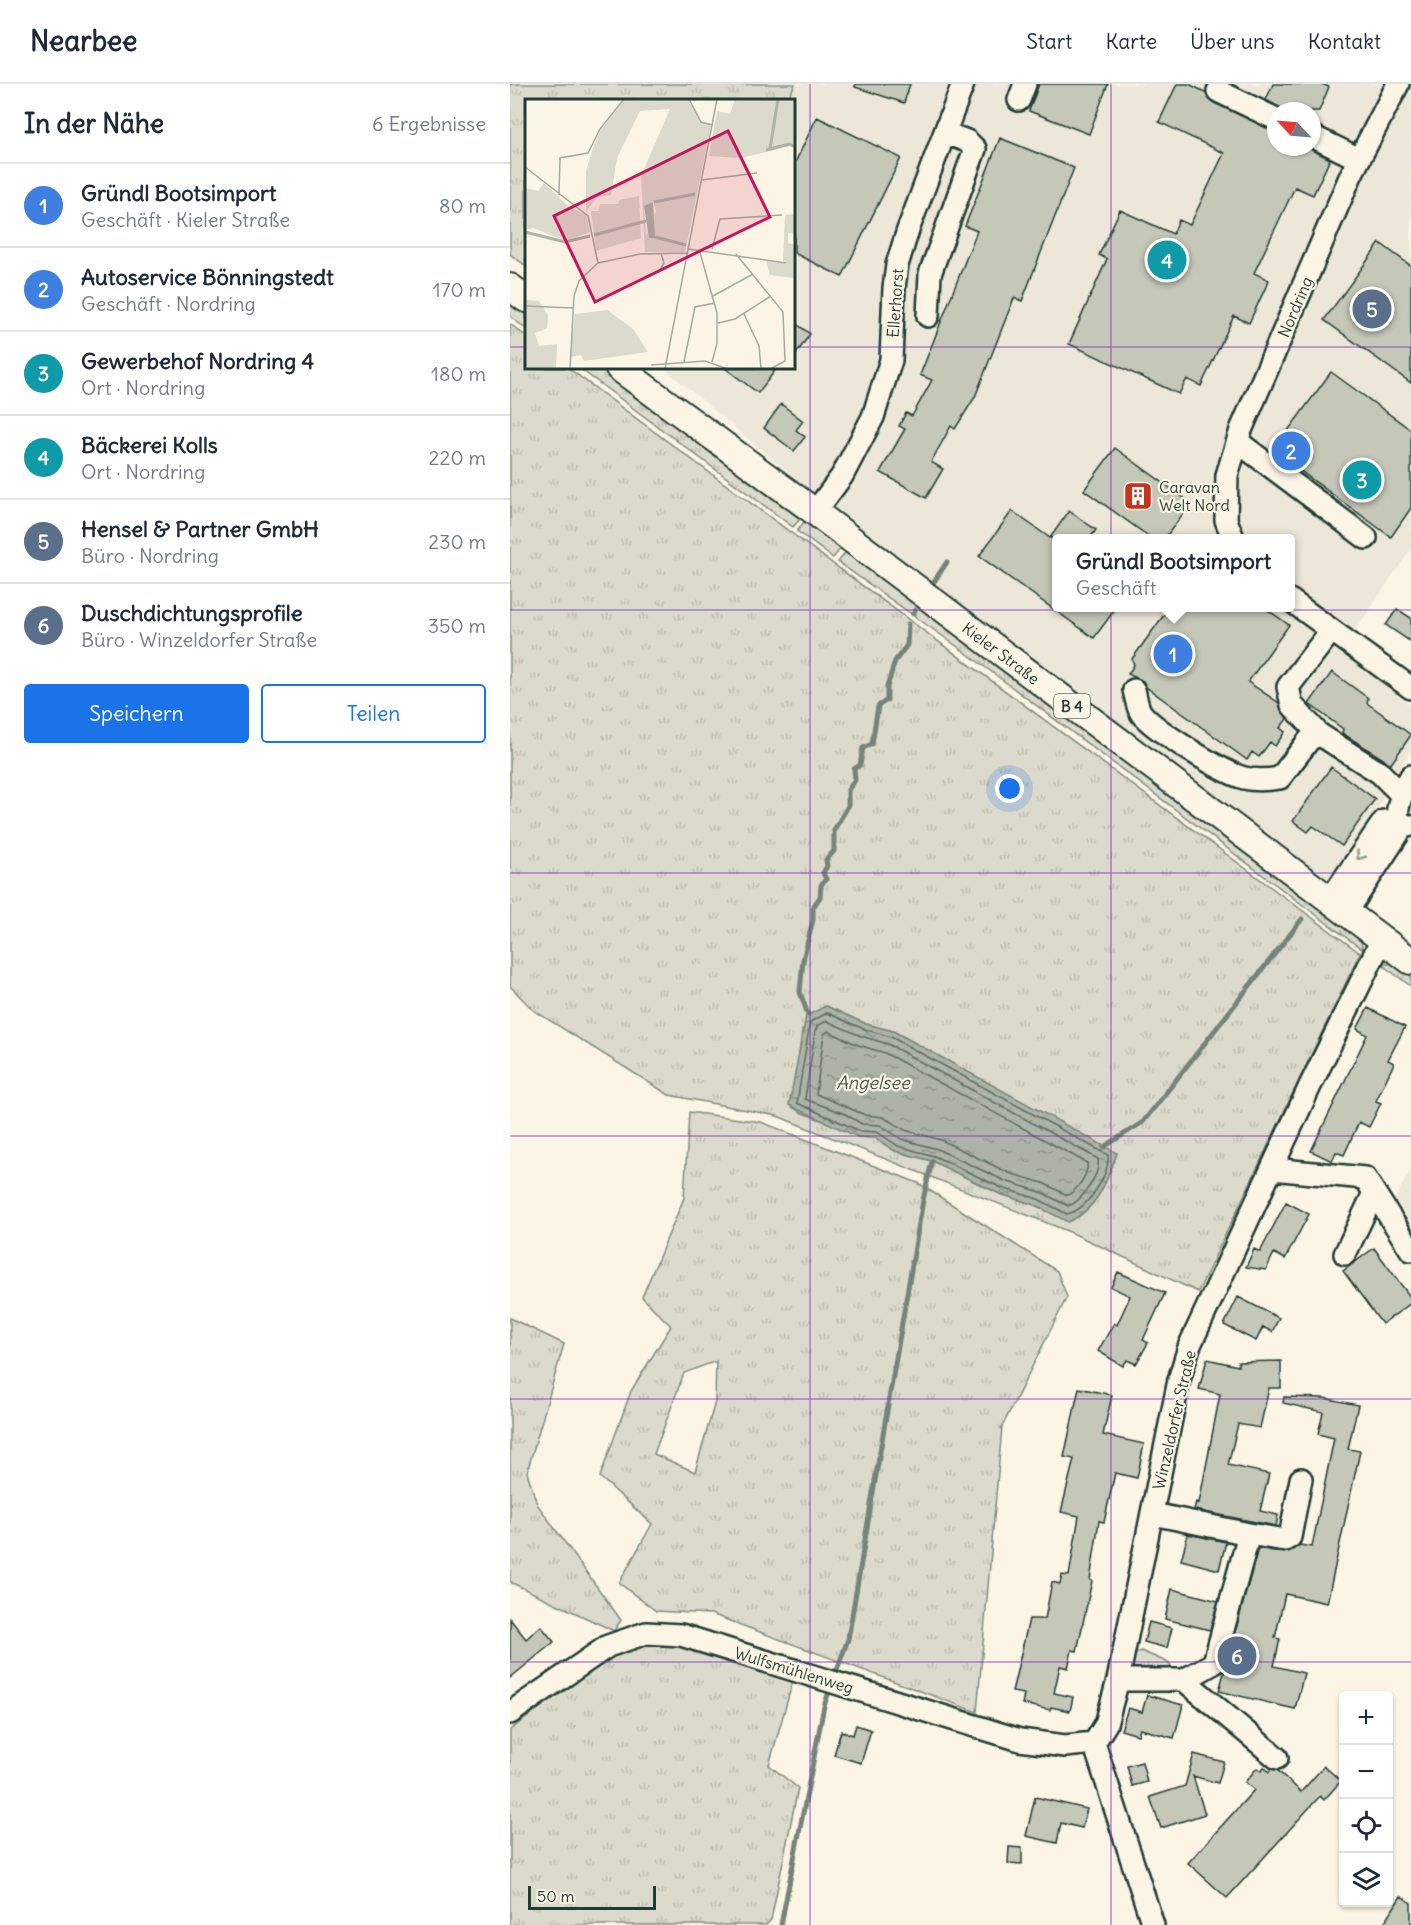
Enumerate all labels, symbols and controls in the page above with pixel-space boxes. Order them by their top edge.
text: Nearbee [30,23,137,59]
text: Start [1026,28,1072,55]
text: Karte [1105,28,1157,55]
text: Über uns [1190,28,1275,55]
text: Kontakt [1308,28,1381,55]
inset map [525,99,795,369]
north arrow [1267,102,1321,156]
text: In der Nähe [24,107,164,140]
text: 6 Ergebnisse [372,111,486,136]
text: Gründl Bootsimport [81,179,276,207]
text: 1 [40,193,47,218]
text: 80 m [439,193,486,218]
text: Geschäft · Kieler Straße [81,207,290,232]
pin: 4 [1148,238,1186,282]
text: Autoservice Bönningstedt [81,263,334,291]
street label: Ellerhorst [883,267,907,338]
street label: Nordring [1273,274,1317,340]
text: 2 [38,277,49,302]
text: 170 m [433,277,486,302]
pin: 5 [1352,286,1392,332]
text: Geschäft · Nordring [81,291,256,316]
text: Gewerbehof Nordring 4 [81,347,314,375]
text: 3 [38,361,49,386]
text: 180 m [431,361,486,386]
text: Ort · Nordring [81,375,205,400]
pin: 2 [1272,428,1310,473]
text: Bäckerei Kolls [81,431,218,459]
text: 4 [38,445,49,470]
text: 220 m [429,445,486,470]
pin: 3 [1342,458,1382,502]
text: Ort · Nordring [81,459,205,484]
place label: Caravan Welt Nord [1159,477,1230,515]
building icon: Caravan Welt Nord [1122,480,1154,512]
text: Hensel & Partner GmbH [81,515,319,543]
text: 5 [38,529,49,554]
text: 230 m [428,529,486,554]
popup [1052,534,1295,612]
text: Büro · Nordring [81,543,219,568]
text: Gründl Bootsimport [1076,547,1271,575]
text: Geschäft [1076,575,1157,600]
text: Duschdichtungsprofile [81,599,303,627]
text: 6 [38,613,49,638]
text: 350 m [428,613,486,638]
street label: Kieler Straße [958,617,1044,689]
text: Büro · Winzeldorfer Straße [81,627,317,652]
pin: 1 [1154,632,1192,676]
button: Speichern [24,684,249,743]
button: Teilen [261,684,486,743]
road number: B 4 [1054,694,1090,718]
your location [995,774,1024,803]
one-way arrow [1356,850,1367,861]
water label: Angelsee [836,1071,911,1094]
street label: Winzeldorfer Straße [1148,1348,1200,1492]
pin: 6 [1218,1634,1256,1678]
street label: Wulfsmühlenweg [732,1642,856,1698]
map controls [1339,1691,1393,1907]
button: + [1339,1691,1393,1745]
button: − [1339,1745,1393,1799]
button: locate [1339,1799,1393,1853]
button: layers [1339,1853,1393,1907]
scale bar [528,1883,656,1910]
text: 50 m [537,1886,575,1906]

